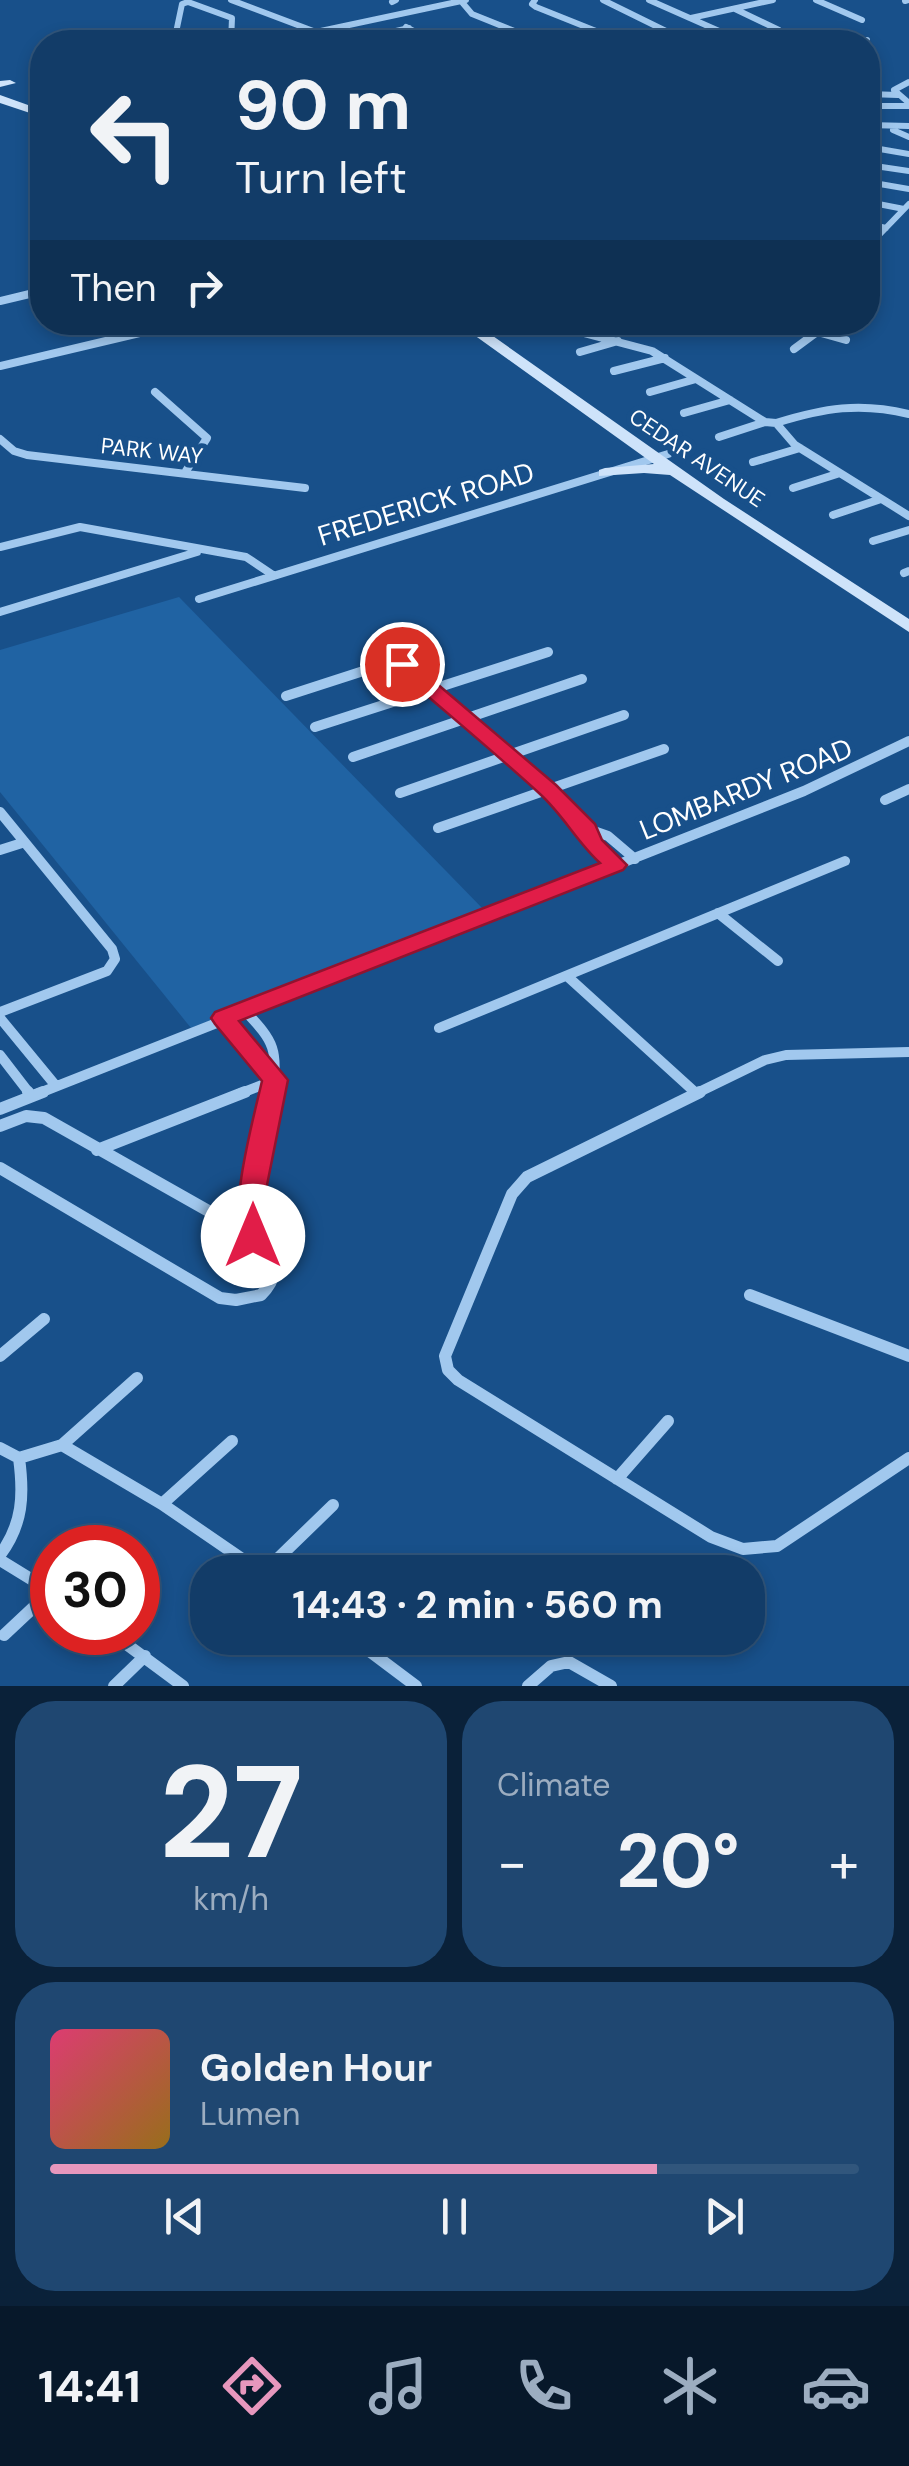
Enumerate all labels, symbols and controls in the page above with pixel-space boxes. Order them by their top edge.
text: 90 m [235,60,411,151]
icon: left [70,70,200,200]
text: Turn left [235,148,407,207]
icon: right [177,260,232,315]
text: Then [70,263,157,313]
street label: CEDAR AVENUE [624,402,770,514]
street label: PARK WAY [99,431,205,471]
street label: FREDERICK ROAD [313,454,539,554]
pin [360,622,445,707]
icon: arrive [375,637,430,692]
street label: LOMBARDY ROAD [634,729,858,849]
position arrow [201,1184,305,1288]
speed limit sign: 30 [30,1525,160,1655]
text: 14:43 · 2 min · 560 m [292,1580,663,1630]
text: 27 [159,1728,303,1897]
text: Climate [497,1764,611,1806]
text: 20° [617,1813,740,1910]
text: − [497,1827,527,1899]
text: + [829,1827,859,1899]
text: km/h [193,1878,269,1920]
text: Golden Hour [200,2043,432,2093]
text: Lumen [200,2093,300,2135]
icon: previous [157,2189,212,2244]
icon: pause [427,2189,482,2244]
icon: next [697,2189,752,2244]
icon: directions [217,2351,287,2421]
icon: music [363,2351,433,2421]
icon: phone [509,2351,579,2421]
icon: climate [655,2351,725,2421]
icon: car [801,2351,871,2421]
text: 14:41 [38,2357,141,2416]

